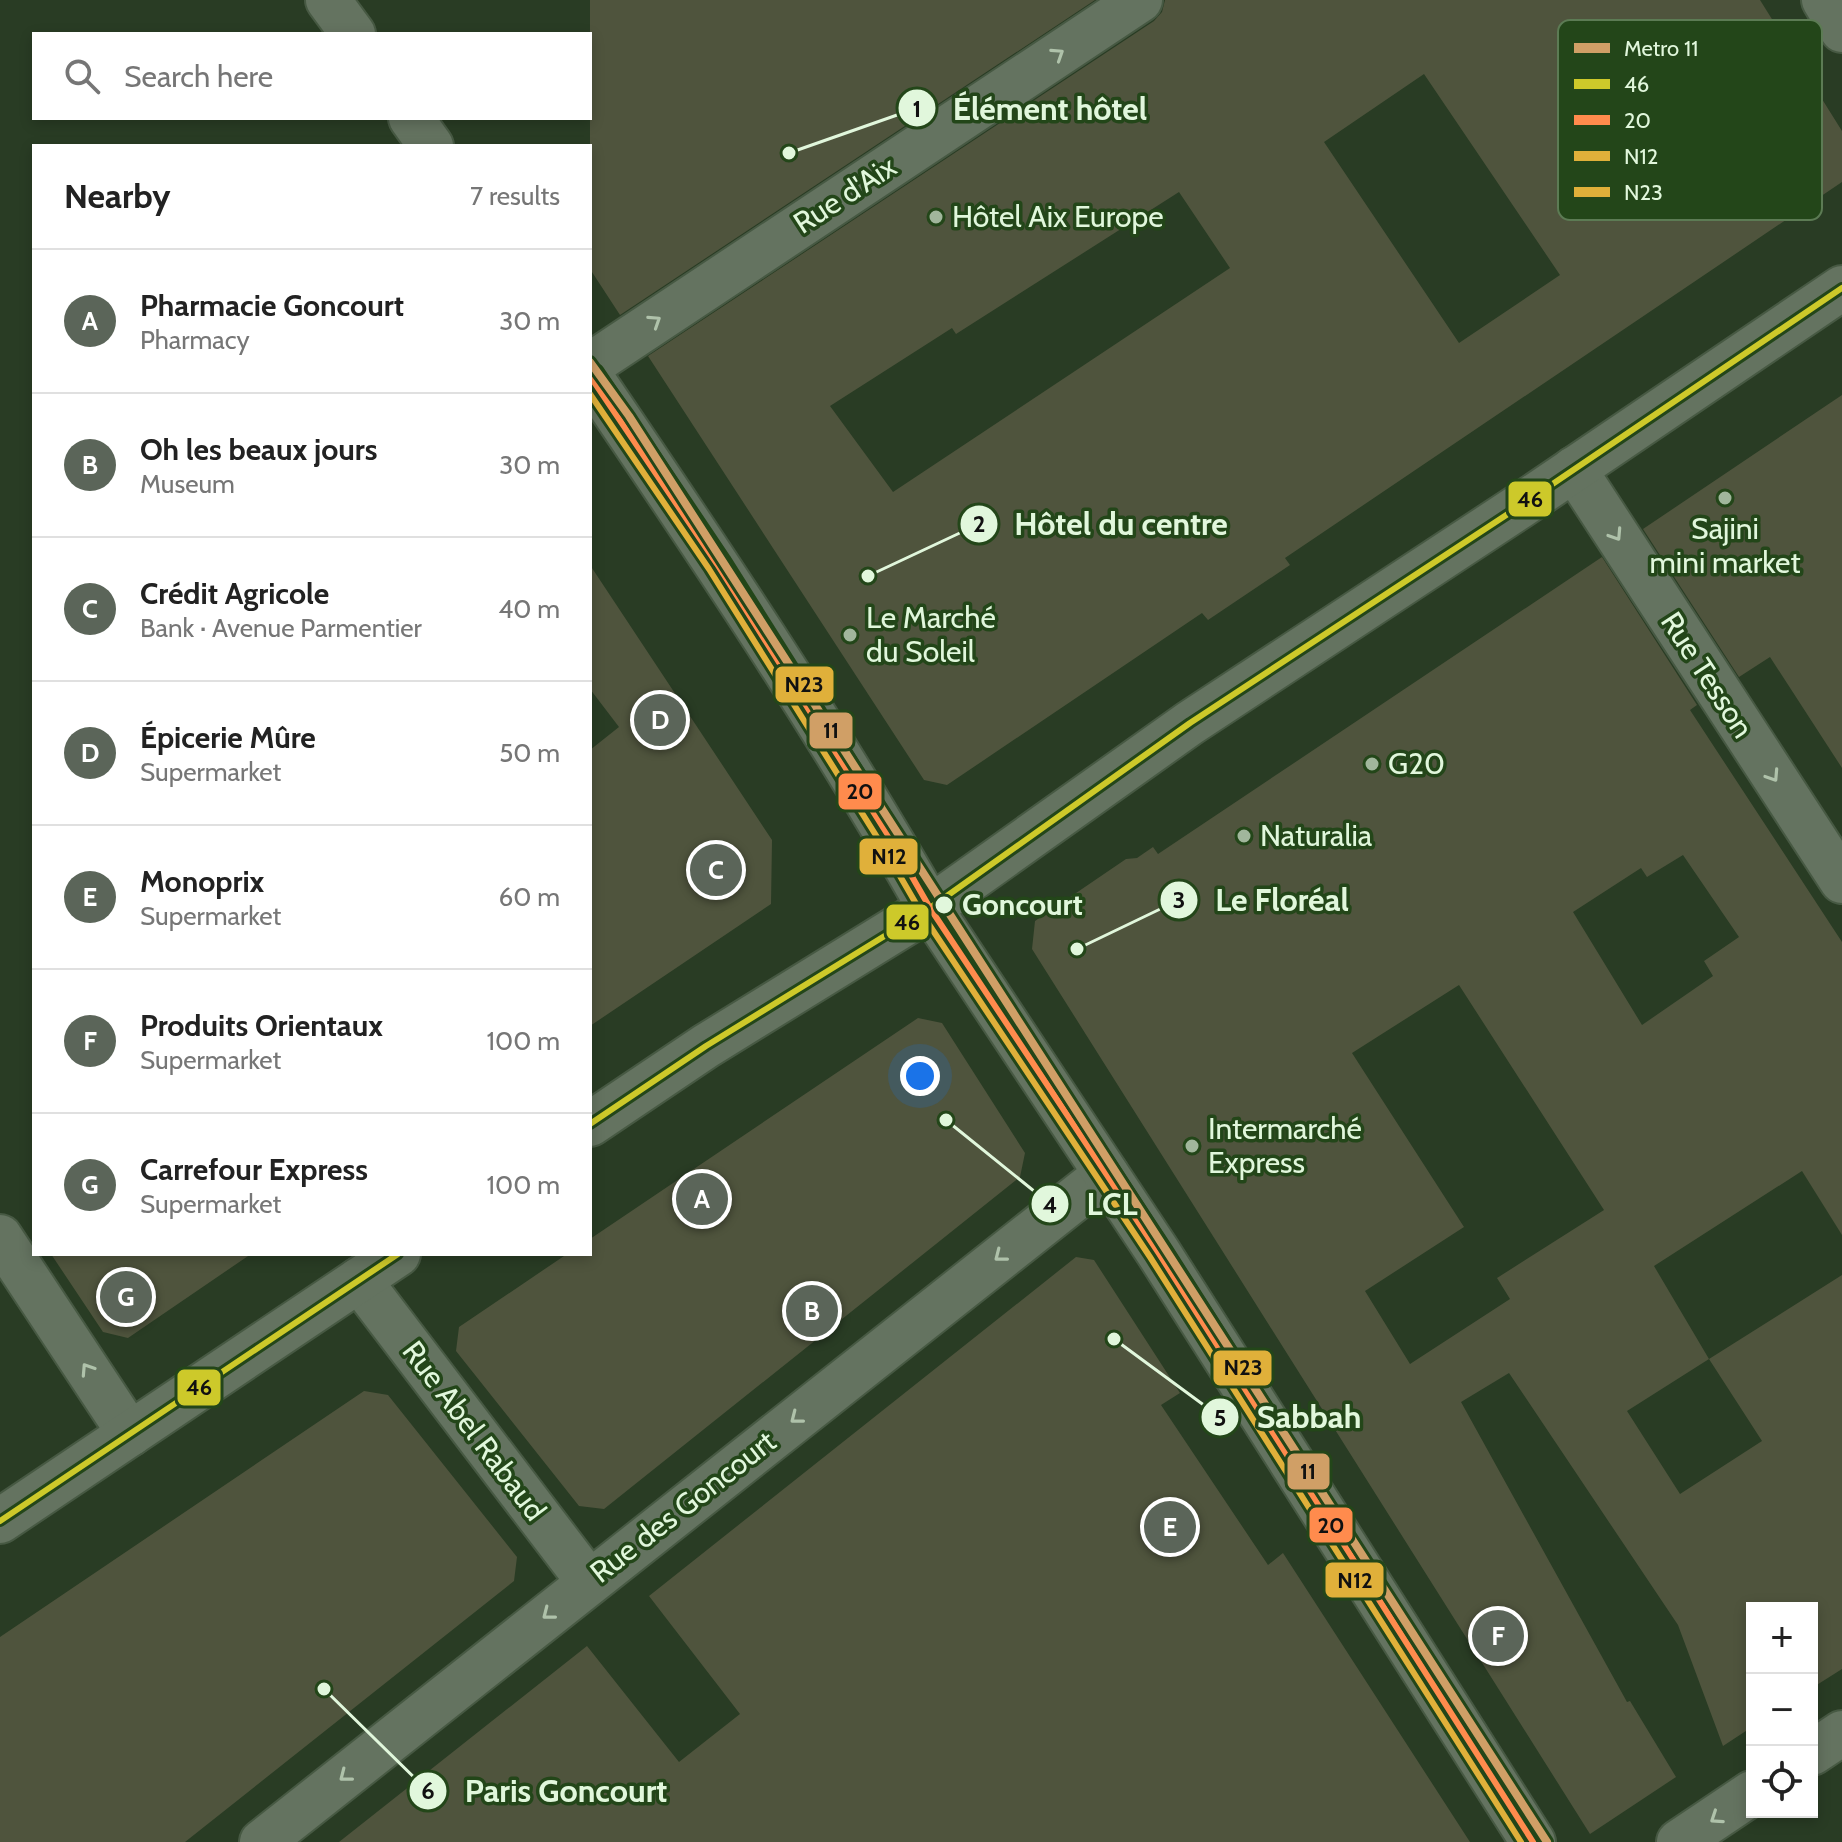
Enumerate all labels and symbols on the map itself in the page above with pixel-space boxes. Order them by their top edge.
legend [1558,20,1822,220]
text: Metro 11 [1624,35,1698,62]
one-way arrow [1050,49,1064,64]
text: 46 [1624,71,1649,98]
callout: Élément hôtel [897,80,1163,136]
text: Élément hôtel [953,89,1147,128]
text: 1 [913,94,921,123]
text: 20 [1624,107,1651,134]
text: N12 [1624,143,1658,170]
street label: Rue d'Aix [786,148,903,241]
text: N23 [1624,179,1663,206]
place label: Hôtel Aix Europe [952,198,1164,235]
marker: Hôtel Aix Europe [927,208,945,226]
one-way arrow [646,316,660,331]
line badge: 46 [1507,480,1553,518]
text: 46 [1517,486,1543,513]
marker: Sajini mini market [1716,489,1734,507]
callout: Hôtel du centre [959,496,1244,552]
text: Hôtel du centre [1014,504,1228,543]
text: 2 [973,509,985,538]
place label: Sajini mini market [1650,510,1801,581]
one-way arrow [1606,526,1621,540]
place label: Le Marché du Soleil [866,599,996,670]
street label: Rue Tesson [1653,605,1762,745]
marker: Le Marché du Soleil [841,626,859,644]
line badge: N23 [774,665,835,704]
text: N23 [784,671,824,698]
pin: D [634,690,686,750]
line badge: 11 [808,711,854,750]
text: 11 [823,717,839,744]
place label: G20 [1388,745,1445,782]
marker: G20 [1363,755,1381,773]
one-way arrow [1763,767,1778,782]
line badge: 20 [837,772,883,811]
text: 20 [846,778,874,805]
place label: Naturalia [1260,817,1373,854]
marker: Naturalia [1235,827,1253,845]
line badge: N12 [858,837,919,876]
pin: C [690,840,742,900]
text: N12 [871,843,907,870]
callout: Le Floréal [1159,872,1365,928]
text: Le Floréal [1215,880,1349,919]
text: 3 [1173,885,1185,914]
place label: Goncourt [962,886,1083,923]
marker: Goncourt [933,894,955,916]
line badge: 46 [885,903,930,941]
text: 46 [894,909,920,936]
your location [900,1056,940,1096]
place label: Intermarché Express [1208,1110,1362,1181]
marker: Intermarché Express [1183,1137,1201,1155]
pin: A [676,1169,728,1229]
callout: LCL [1030,1176,1153,1232]
text: LCL [1086,1184,1138,1223]
text: 4 [1043,1190,1057,1219]
one-way arrow [995,1246,1009,1261]
pin: G [100,1267,152,1327]
pin: B [786,1281,838,1341]
street label: Rue Abel Rabaud [395,1333,554,1528]
line badge: N23 [1212,1349,1273,1387]
text: N23 [1223,1354,1263,1381]
one-way arrow [81,1363,96,1377]
line badge: 46 [176,1368,222,1407]
text: 46 [186,1374,212,1401]
callout: Sabbah [1200,1389,1377,1445]
text: Sabbah [1257,1397,1361,1436]
text: 5 [1214,1403,1226,1432]
one-way arrow [790,1408,805,1422]
street label: Rue des Goncourt [583,1423,783,1591]
line badge: 11 [1286,1452,1331,1491]
text: 11 [1300,1458,1316,1485]
pin: E [1144,1497,1196,1557]
line badge: 20 [1308,1506,1354,1544]
text: 20 [1317,1512,1345,1539]
line badge: N12 [1324,1561,1385,1599]
text: N12 [1337,1567,1373,1594]
one-way arrow [543,1604,558,1619]
pin: F [1472,1606,1524,1666]
callout: Paris Goncourt [408,1763,683,1819]
one-way arrow [340,1766,354,1781]
text: Paris Goncourt [465,1771,667,1810]
text: 6 [421,1776,435,1805]
one-way arrow [1710,1808,1724,1823]

